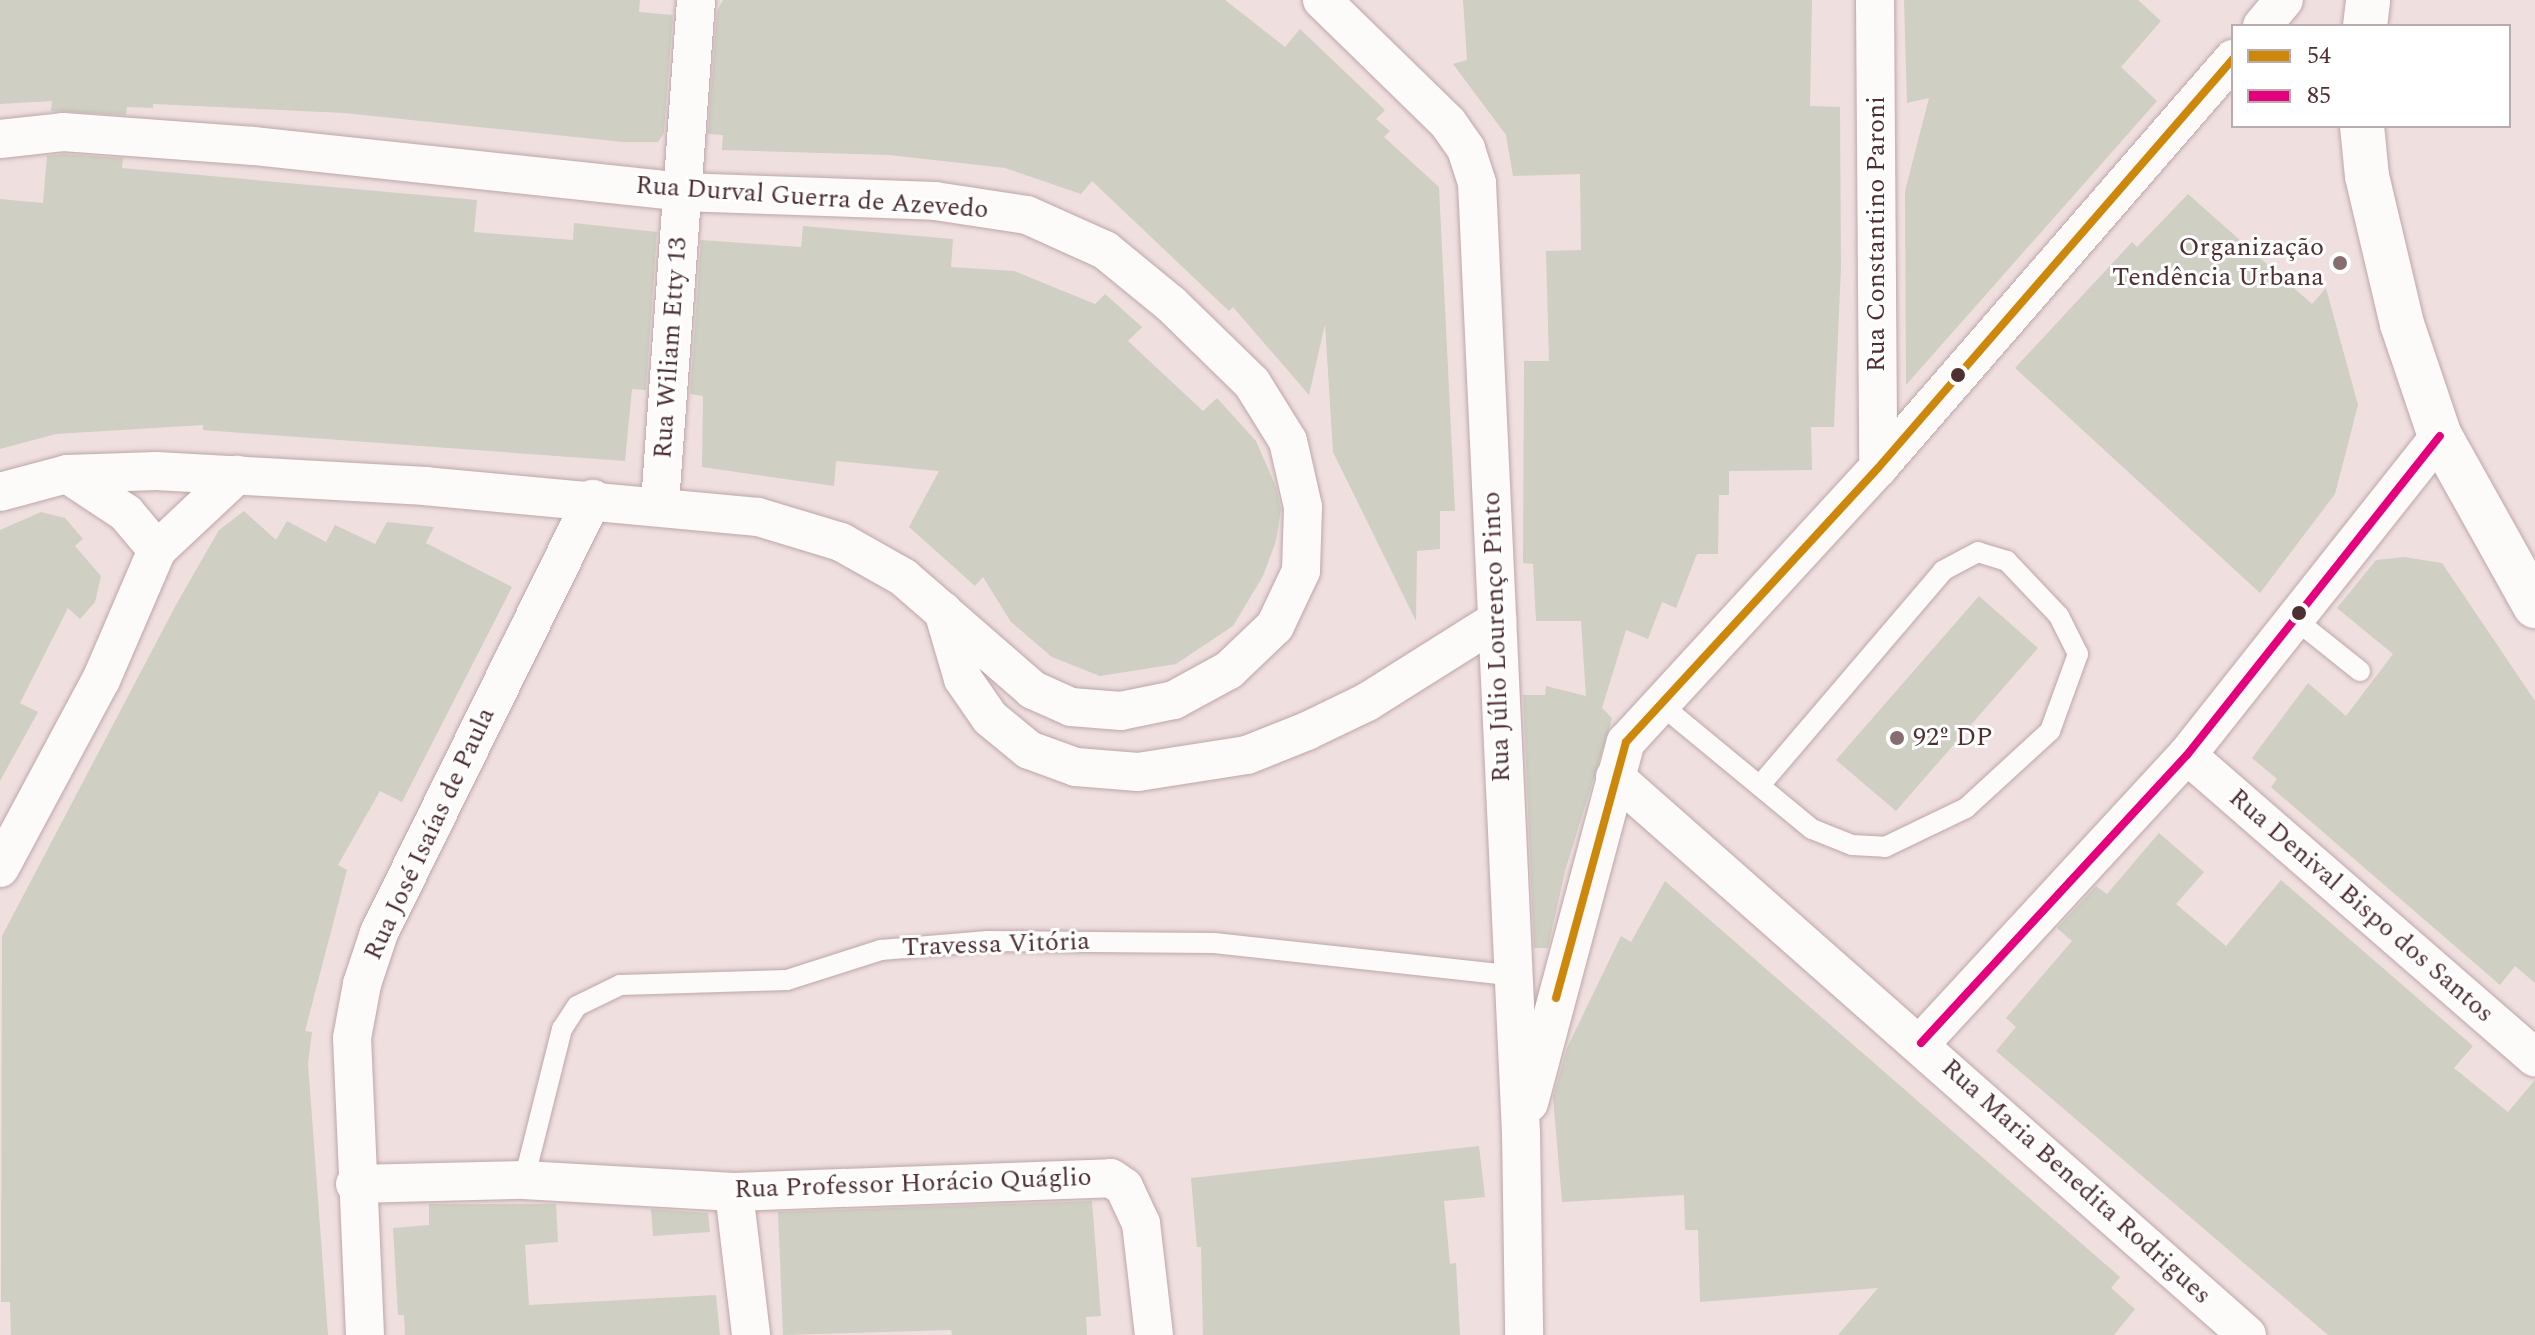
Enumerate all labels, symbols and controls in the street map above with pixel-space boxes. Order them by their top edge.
legend [2231,24,2511,128]
text: 54 [2307,38,2331,74]
text: 85 [2307,78,2331,114]
street label: Rua Constantino Paroni [1861,96,1893,372]
street label: Rua Durval Guerra de Azevedo [635,170,989,226]
place label: Organização Tendência Urbana [2112,232,2324,294]
street label: Rua Wiliam Etty 13 [648,236,694,460]
marker: Organização Tendência Urbana [2331,254,2349,272]
unlabelled marker [1950,367,1966,383]
street label: Rua Júlio Lourenço Pinto [1476,491,1518,783]
unlabelled marker [2291,605,2307,621]
street label: Rua José Isaías de Paula [358,703,502,965]
place label: 92º DP [1913,722,1993,754]
marker: 92º DP [1888,729,1906,747]
street label: Rua Denival Bispo dos Santos [2222,782,2500,1030]
street label: Travessa Vitória [901,926,1091,964]
street label: Rua Maria Benedita Rodrigues [1935,1053,2217,1311]
street label: Rua Professor Horácio Quáglio [734,1162,1092,1206]

